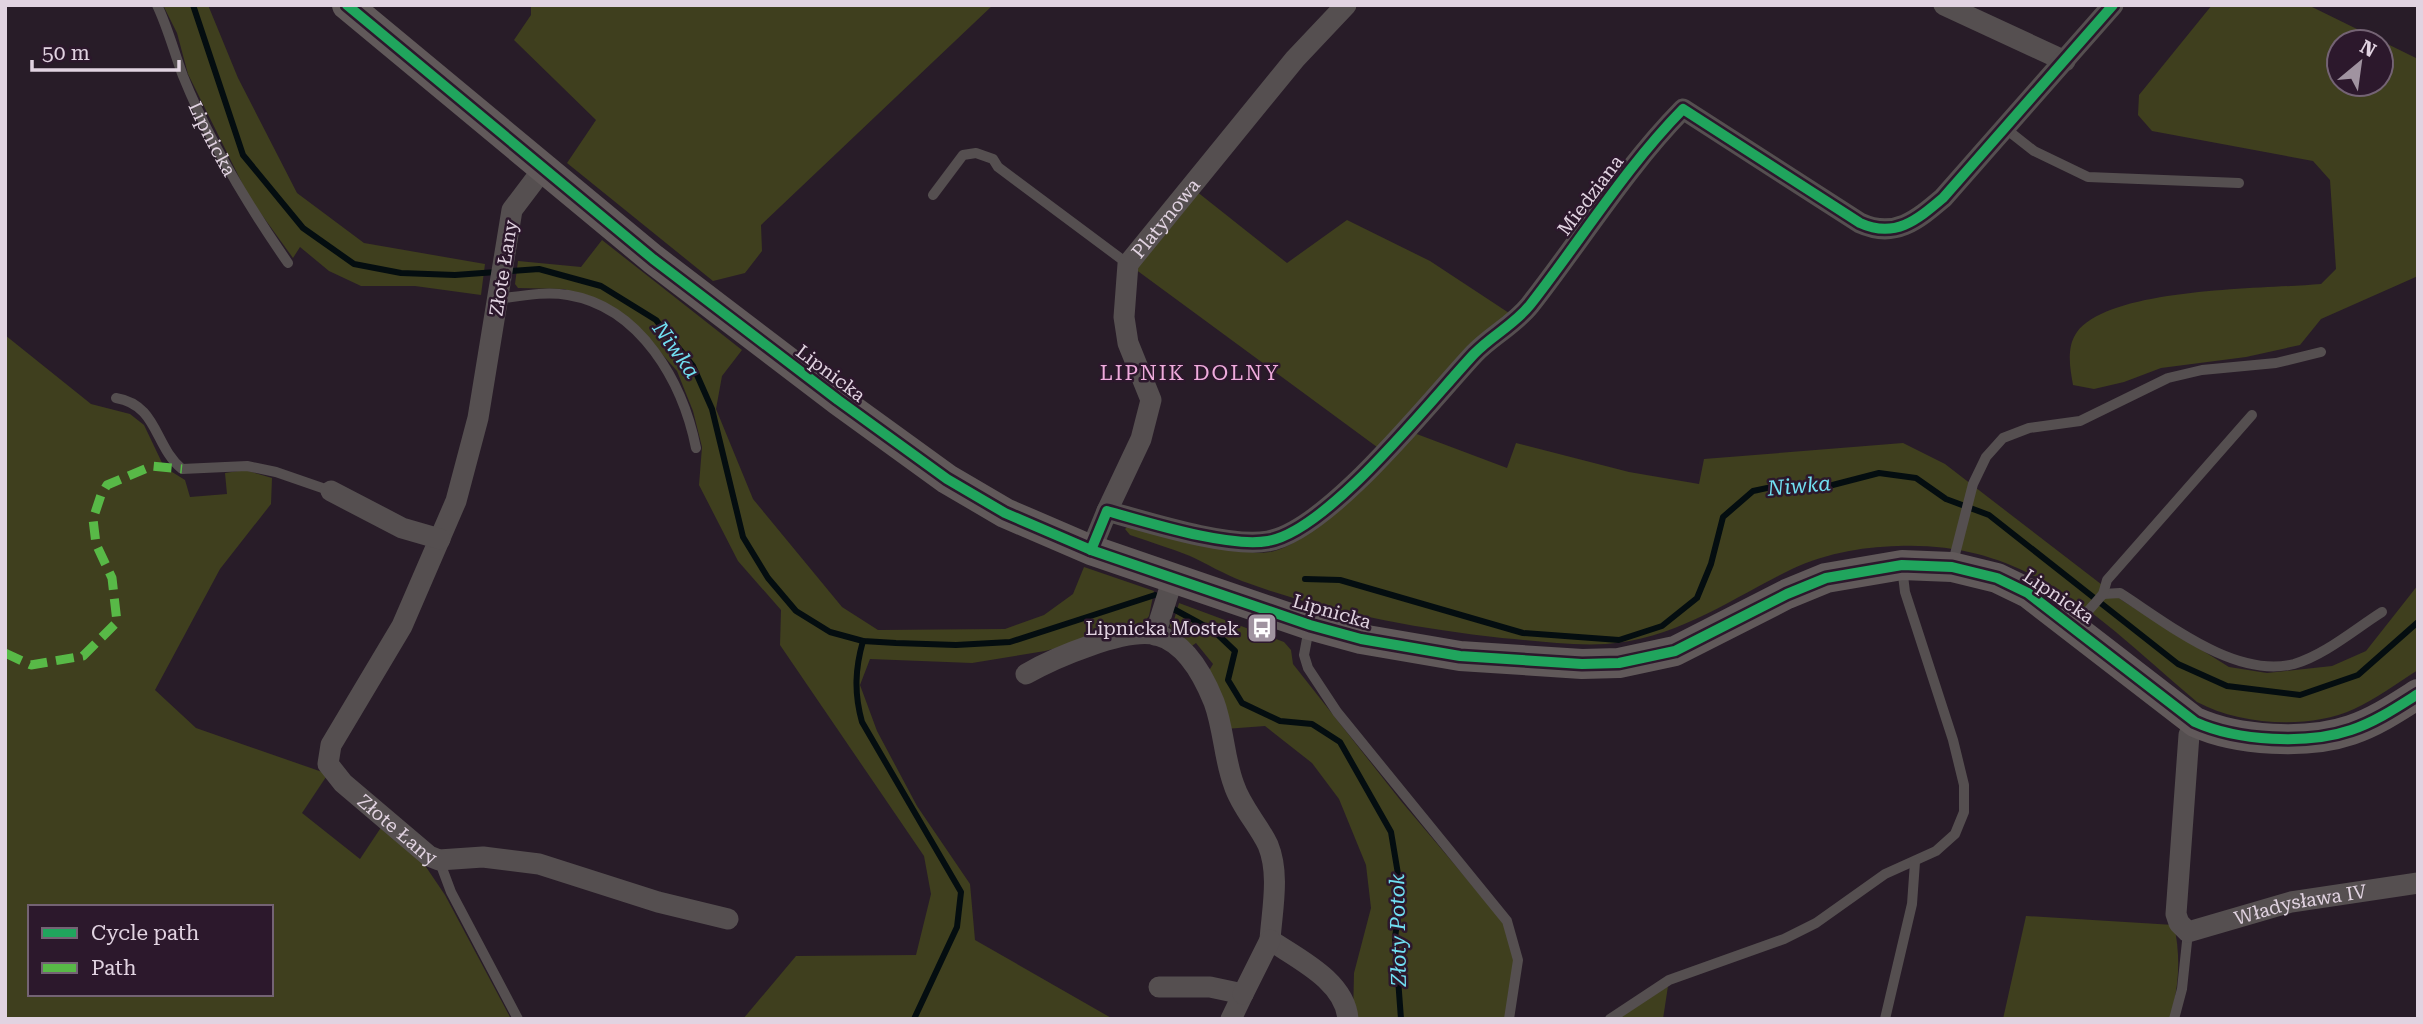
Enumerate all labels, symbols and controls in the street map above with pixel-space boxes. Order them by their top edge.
scale bar [32,28,178,72]
north arrow [2325,28,2395,98]
text: N [2356,35,2380,62]
text: 50 m [42,41,90,65]
street label: Lipnicka [183,98,241,181]
street label: Miedziana [1553,150,1629,240]
street label: Platynowa [1127,173,1205,263]
street label: Złote Łany [485,218,523,318]
water label: Niwka [647,316,704,383]
street label: Lipnicka [791,340,870,407]
district label: LIPNIK DOLNY [1100,361,1280,385]
water label: Niwka [1765,471,1832,501]
street label: Lipnicka [2019,564,2099,629]
street label: Lipnicka [1290,589,1375,634]
bus stop icon: Lipnicka Mostek [1245,611,1279,645]
place label: Lipnicka Mostek [1086,617,1239,640]
street label: Złote Łany [353,790,441,870]
water label: Złoty Potok [1385,873,1411,987]
street label: Władysława IV [2232,880,2369,930]
legend [28,905,273,996]
text: Cycle path [91,921,200,945]
text: Path [91,956,137,980]

